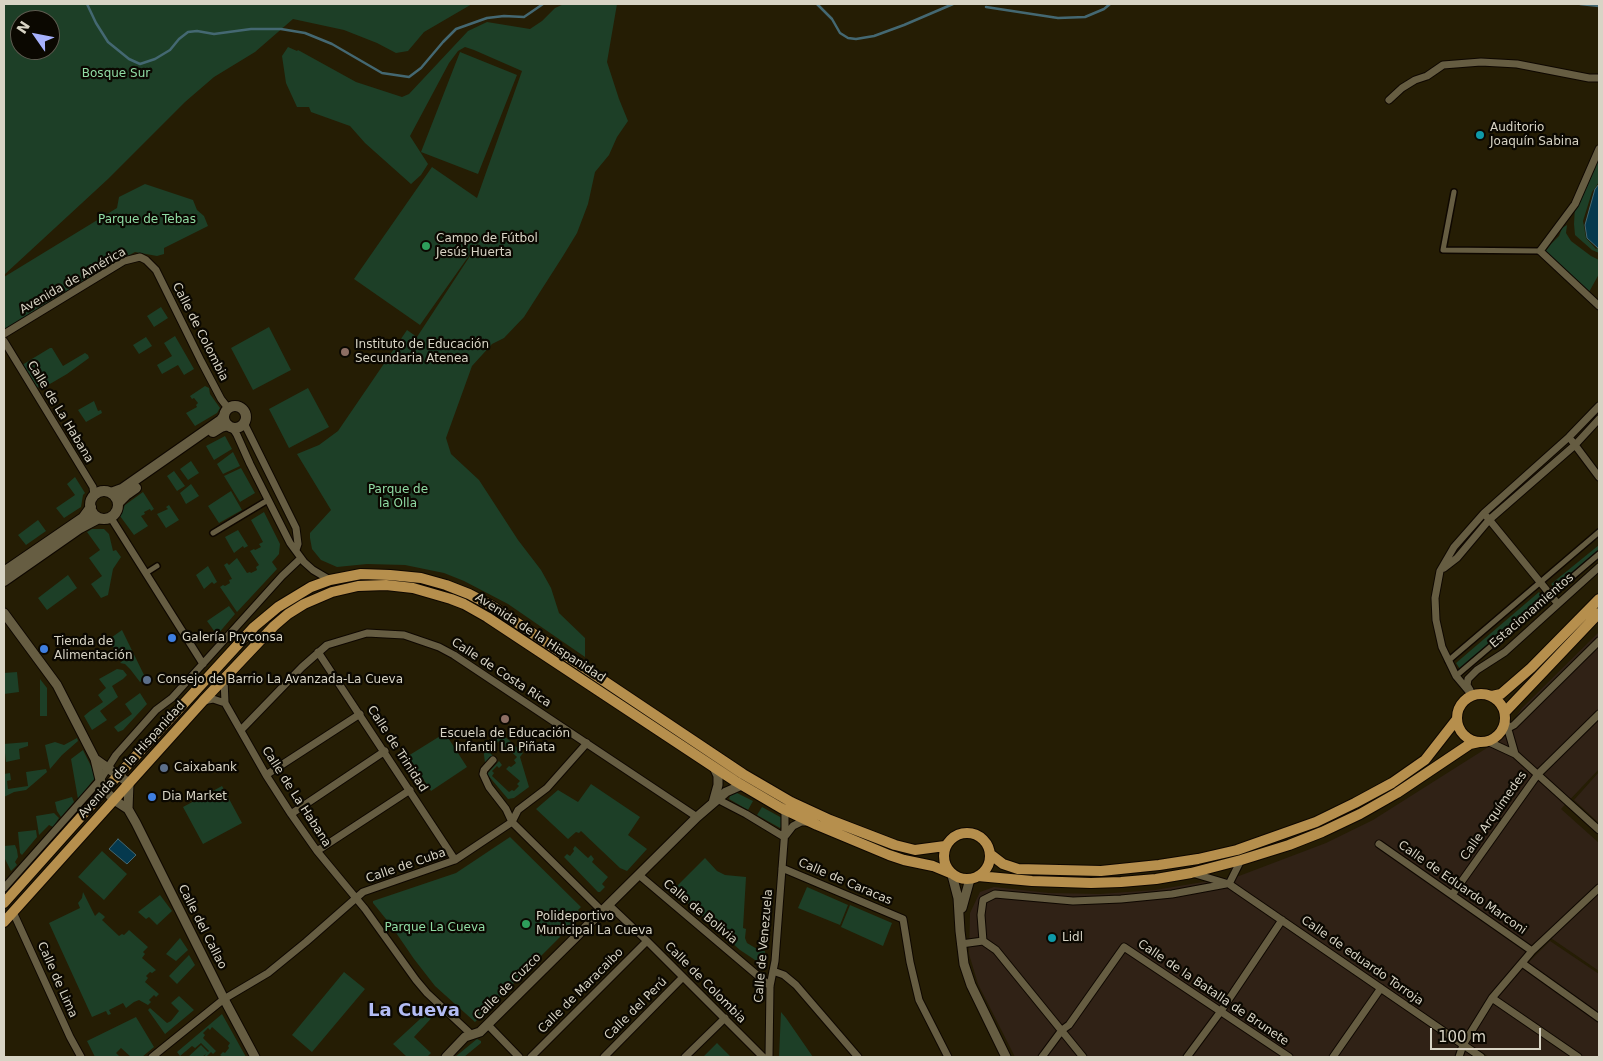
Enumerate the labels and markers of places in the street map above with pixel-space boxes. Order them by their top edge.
place label: Auditorio Joaquín Sabina [1490,121,1579,149]
marker: Auditorio Joaquín Sabina [1474,129,1486,141]
place label: Campo de Fútbol Jesús Huerta [436,232,538,260]
marker: Campo de Fútbol Jesús Huerta [420,240,432,252]
place label: Instituto de Educación Secundaria Atenea [355,338,489,366]
marker: Instituto de Educación Secundaria Atenea [339,346,351,358]
place label: Galería Pryconsa [182,631,283,645]
marker: Galería Pryconsa [166,632,178,644]
place label: Tienda de Alimentación [54,635,132,663]
marker: Tienda de Alimentación [38,643,50,655]
place label: Consejo de Barrio La Avanzada-La Cueva [157,673,403,687]
marker: Consejo de Barrio La Avanzada-La Cueva [141,674,153,686]
marker: Escuela de Educación Infantil La Piñata [499,713,511,725]
place label: Escuela de Educación Infantil La Piñata [440,727,570,755]
place label: Caixabank [174,761,237,775]
marker: Caixabank [158,762,170,774]
place label: Dia Market [162,790,227,804]
marker: Dia Market [146,791,158,803]
place label: Polideportivo Municipal La Cueva [536,910,653,938]
marker: Polideportivo Municipal La Cueva [520,918,532,930]
place label: Lidl [1062,931,1083,945]
marker: Lidl [1046,932,1058,944]

